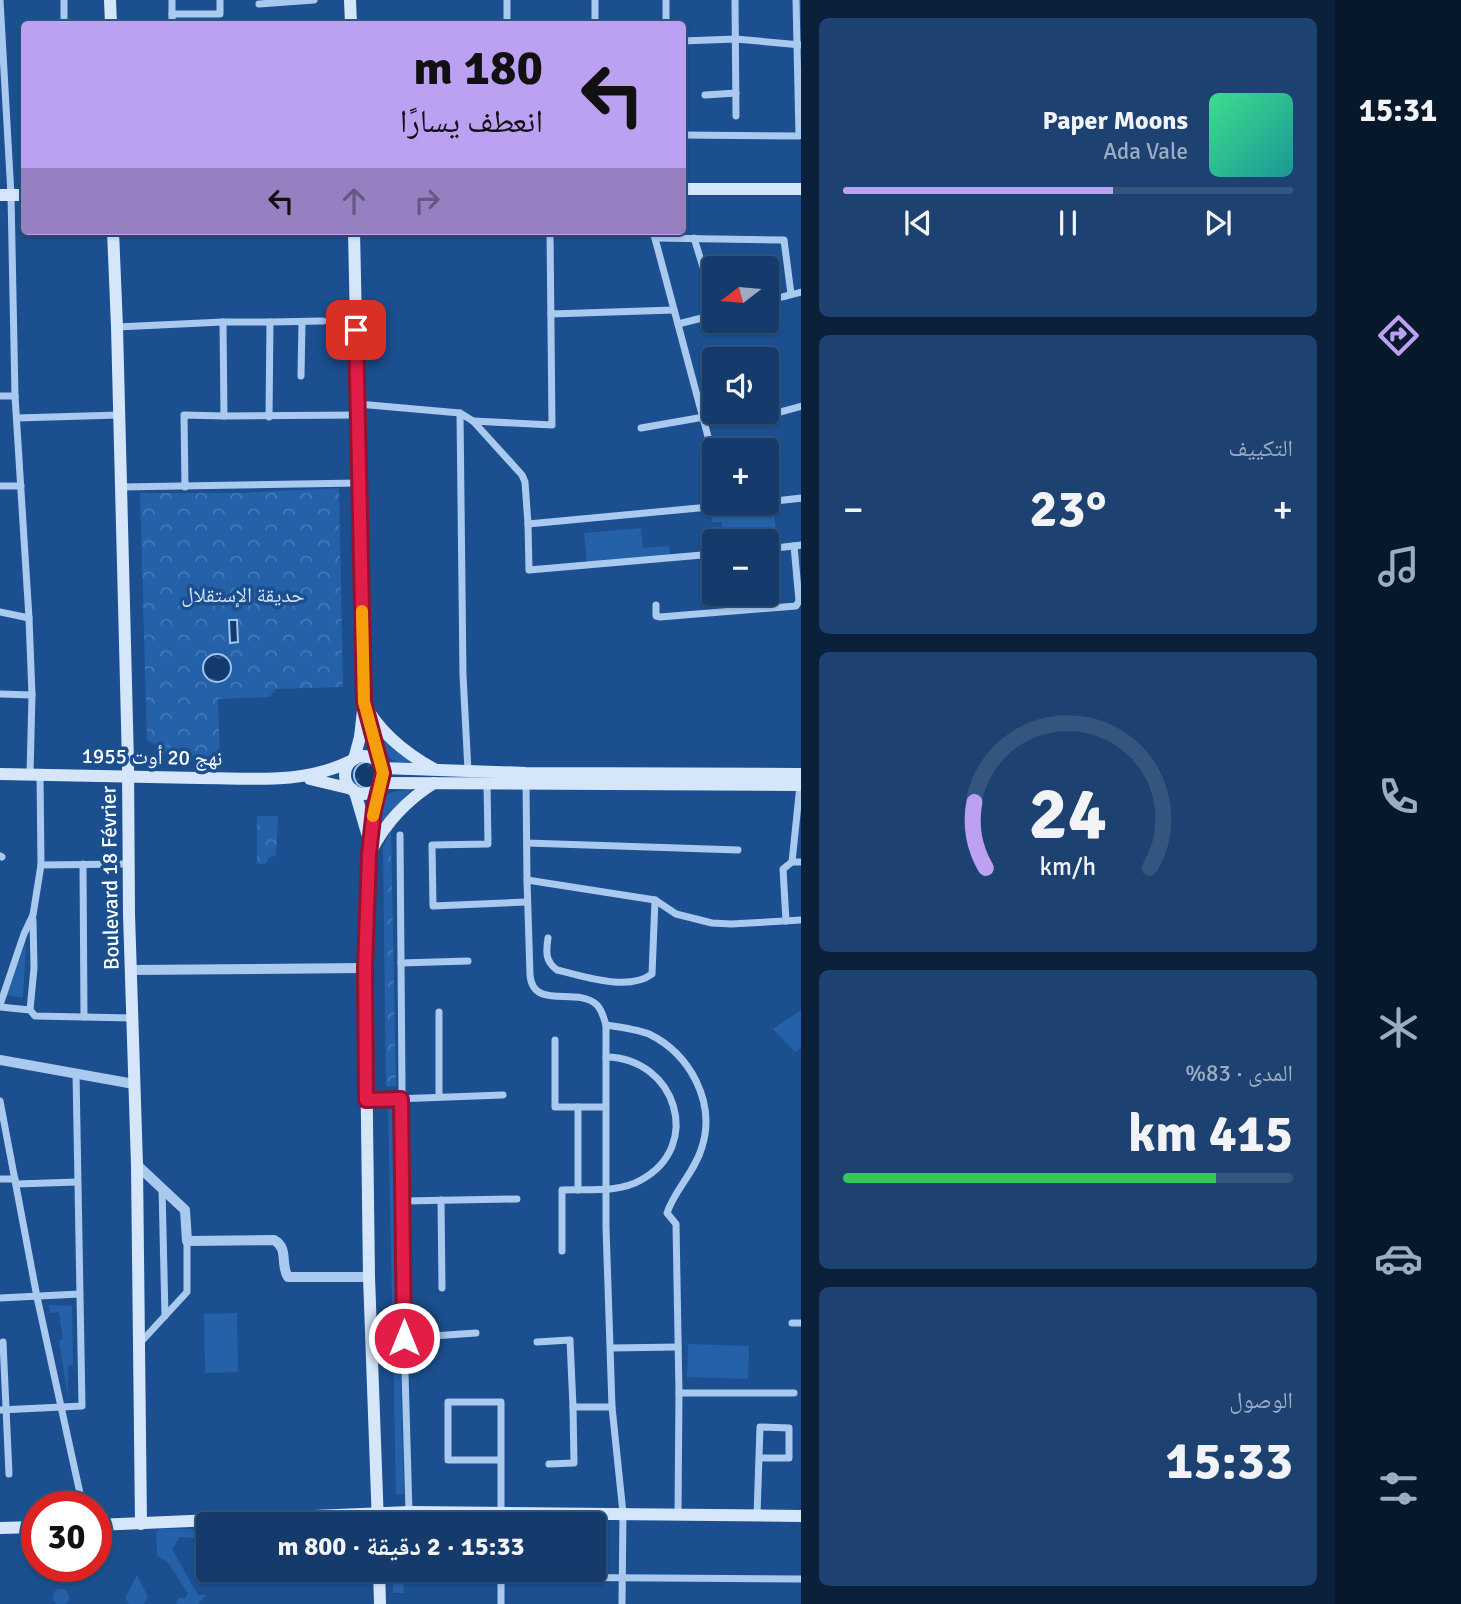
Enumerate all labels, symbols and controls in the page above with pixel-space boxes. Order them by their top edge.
text: 180 m [413,38,543,98]
icon: left [567,49,658,140]
text: 15:31 [1359,91,1437,130]
text: انعطف يسارًا [400,102,543,141]
text: Paper Moons [1042,105,1188,137]
text: Ada Vale [1103,137,1188,166]
icon: left [262,182,300,220]
icon: ahead [335,182,373,220]
icon: right [408,182,446,220]
icon: previous [899,204,937,242]
icon: pause [1049,204,1087,242]
icon: next [1199,204,1237,242]
north arrow [702,256,779,332]
map controls [702,256,779,606]
pin [326,300,386,360]
icon: arrive [337,311,375,349]
icon: directions [1374,311,1423,360]
button: sound [702,347,779,424]
text: التكييف [1228,434,1293,463]
button: + [702,438,779,515]
text: 23° [1030,477,1106,541]
text: − [843,486,864,533]
text: + [1272,486,1293,533]
button: − [702,529,779,606]
icon: music [1374,542,1423,591]
park label: حديقة الإستقلال [181,582,305,608]
street label: نهج 20 أوت 1955 [81,743,223,771]
text: 24 [1029,770,1107,859]
icon: phone [1374,772,1423,821]
street label: Boulevard 18 Février [95,785,125,970]
text: km/h [1040,851,1096,882]
icon: climate [1374,1003,1423,1052]
text: المدى · 83% [1185,1059,1293,1088]
text: 415 km [1128,1102,1293,1166]
icon: car [1374,1234,1423,1283]
position arrow [367,1301,441,1375]
text: الوصول [1229,1386,1293,1415]
text: 15:33 [1165,1429,1293,1493]
icon: filters [1374,1464,1423,1513]
speed limit sign: 30 [21,1491,112,1582]
text: 15:33 · 2 دقيقة · 800 m [277,1531,525,1563]

